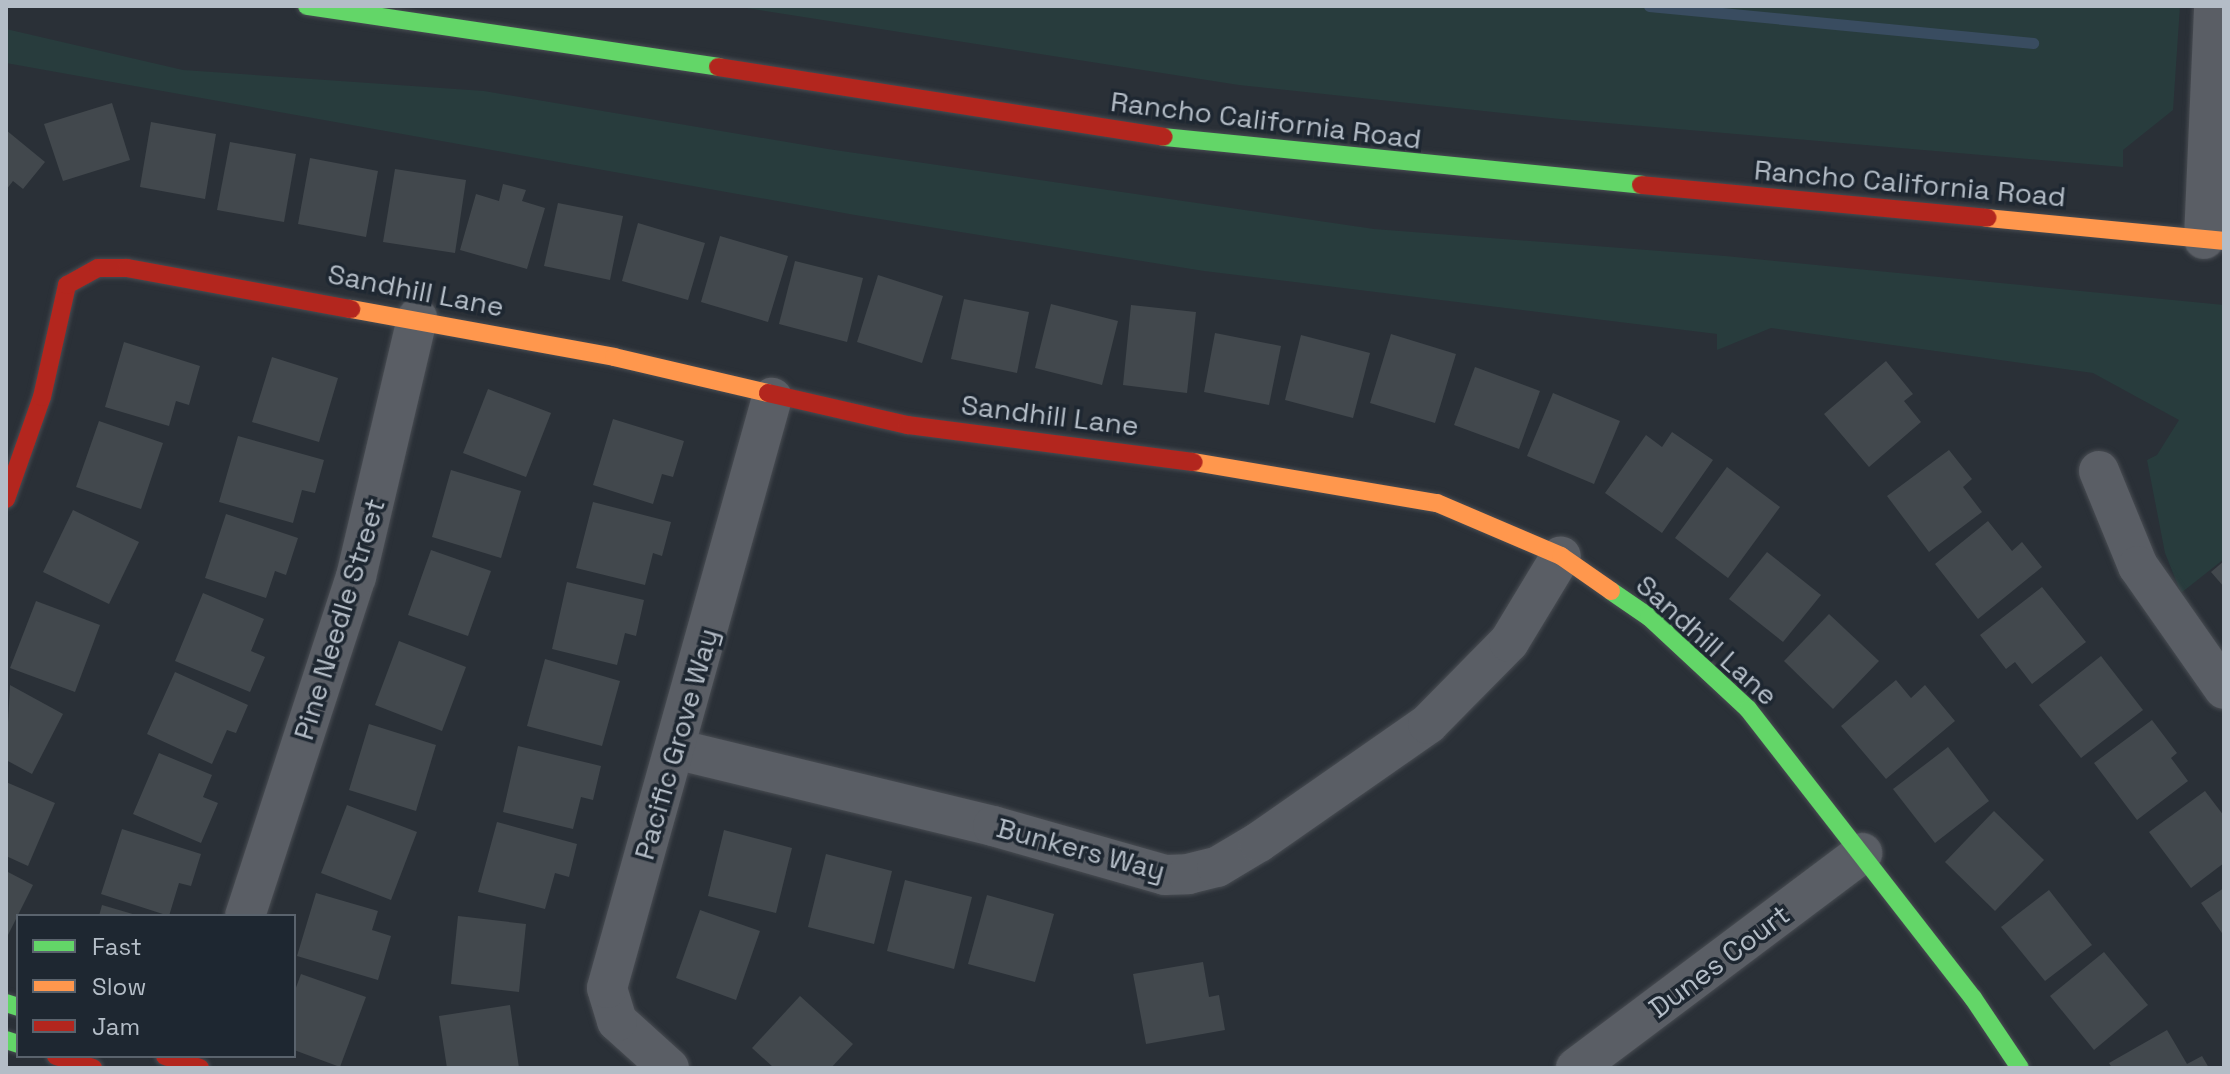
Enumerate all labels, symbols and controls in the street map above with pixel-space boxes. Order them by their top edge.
street label: Rancho California Road [1109,84,1423,156]
street label: Rancho California Road [1753,153,2067,213]
street label: Sandhill Lane [325,256,507,324]
street label: Sandhill Lane [959,387,1141,443]
street label: Pine Needle Street [286,494,392,744]
street label: Sandhill Lane [1629,568,1785,712]
street label: Pacific Grove Way [627,625,725,863]
street label: Bunkers Way [993,810,1169,888]
street label: Dunes Court [1642,897,1796,1025]
legend [16,914,296,1058]
text: Fast [92,931,142,962]
text: Slow [92,971,146,1002]
text: Jam [92,1011,140,1042]

